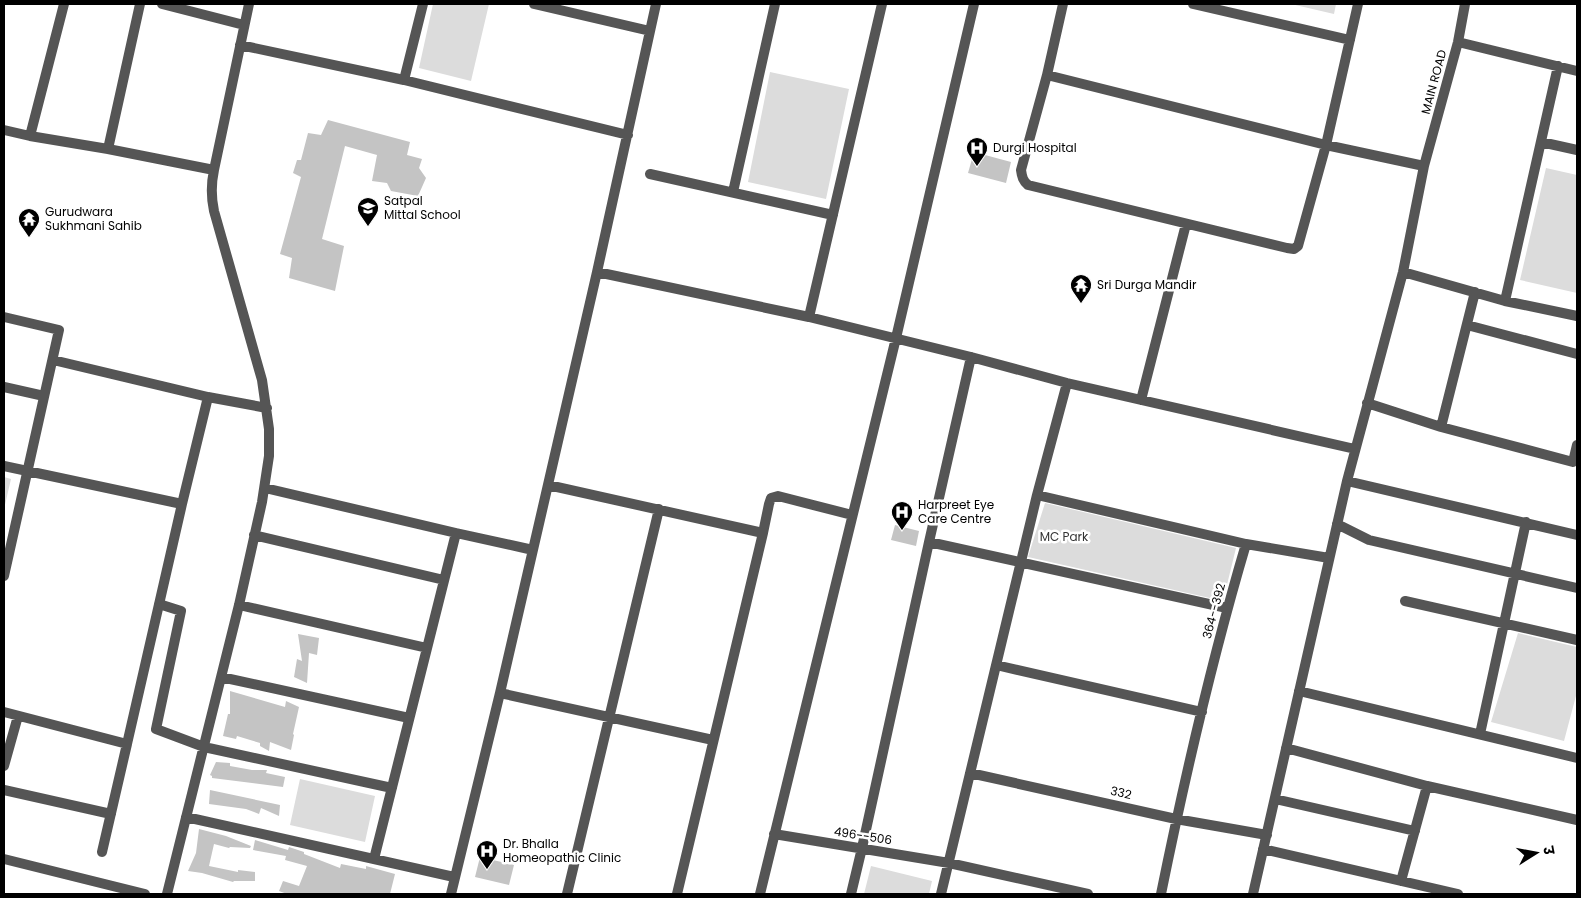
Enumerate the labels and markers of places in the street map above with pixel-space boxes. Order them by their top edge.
hospital icon: Durgi Hospital [965,136,989,167]
place label: Durgi Hospital [993,139,1077,156]
place label: Satpal Mittal School [384,192,461,223]
school or university icon: Satpal Mittal School [356,196,380,227]
place label: Gurudwara Sukhmani Sahib [45,203,142,234]
temple icon: Gurudwara Sukhmani Sahib [17,207,41,238]
temple icon: Sri Durga Mandir [1069,273,1093,304]
place label: Sri Durga Mandir [1097,276,1197,293]
place label: Harpreet Eye Care Centre [918,496,994,527]
hospital icon: Harpreet Eye Care Centre [890,500,914,531]
place label: Dr. Bhalla Homeopathic Clinic [503,835,621,866]
hospital icon: Dr. Bhalla Homeopathic Clinic [475,839,499,870]

